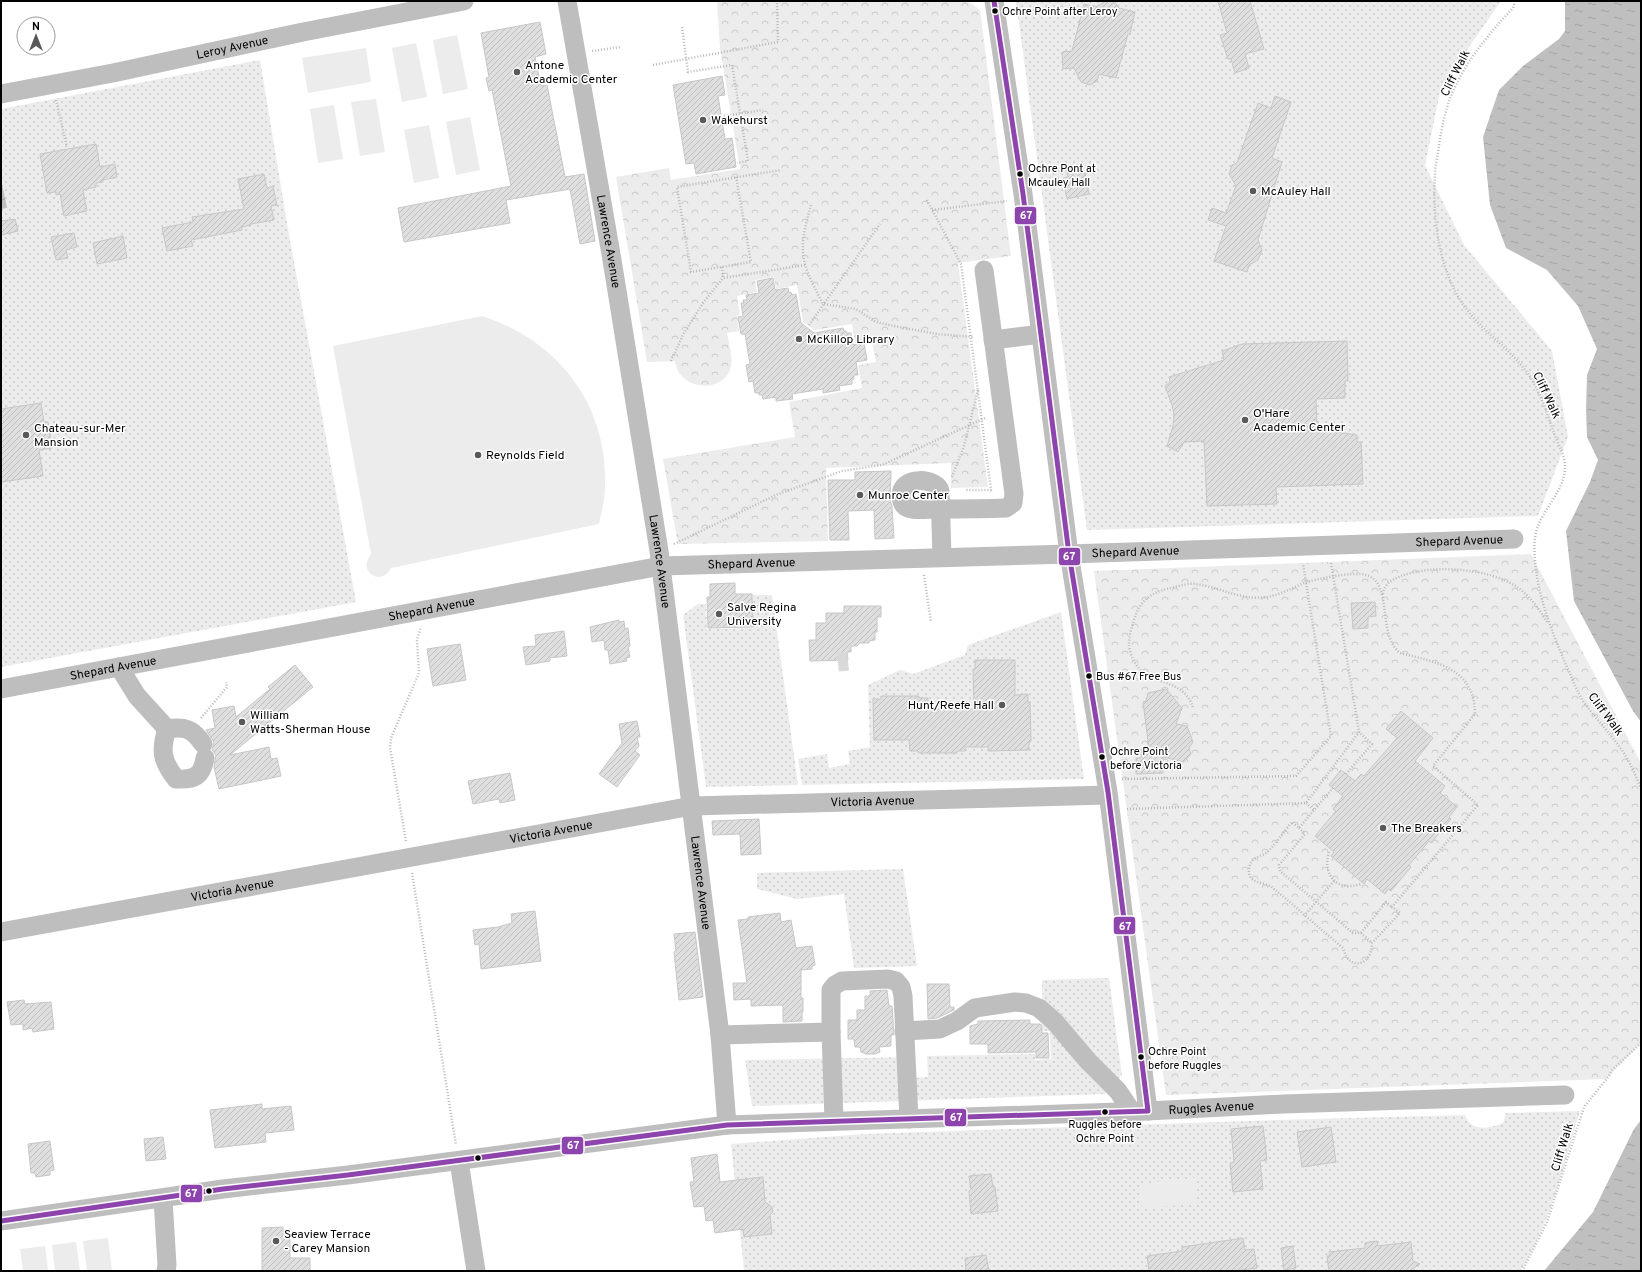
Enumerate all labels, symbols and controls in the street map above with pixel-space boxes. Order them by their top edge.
place label: Ochre Point after Leroy [1002,5,1118,19]
marker: Ochre Point after Leroy [990,6,1000,16]
north arrow [16,16,56,56]
text: N [32,20,40,34]
street label: Leroy Avenue [195,33,270,64]
street label: Cliff Walk [1437,47,1474,99]
place label: Antone Academic Center [525,58,618,88]
marker: Antone Academic Center [512,67,522,77]
place label: Wakehurst [711,113,768,129]
marker: Wakehurst [698,115,708,125]
place label: Ochre Pont at Mcauley Hall [1028,162,1096,190]
marker: Ochre Pont at Mcauley Hall [1015,169,1025,179]
place label: McAuley Hall [1261,184,1331,200]
marker: McAuley Hall [1248,186,1258,196]
street label: Lawrence Avenue [592,194,623,289]
line badge: 67 [1014,206,1037,225]
text: 67 [1020,209,1032,223]
place label: McKillop Library [807,332,895,348]
marker: McKillop Library [794,334,804,344]
street label: Cliff Walk [1528,369,1564,422]
place label: O'Hare Academic Center [1253,406,1346,436]
marker: O'Hare Academic Center [1240,415,1250,425]
place label: Chateau-sur-Mer Mansion [34,421,126,451]
marker: Chateau-sur-Mer Mansion [21,430,31,440]
place label: Reynolds Field [486,448,564,464]
marker: Reynolds Field [473,450,483,460]
place label: Munroe Center [868,488,949,504]
marker: Munroe Center [855,490,865,500]
street label: Lawrence Avenue [644,513,673,609]
street label: Shepard Avenue [1415,532,1503,551]
street label: Shepard Avenue [1091,543,1180,562]
line badge: 67 [1058,547,1081,566]
text: 67 [1063,550,1075,564]
street label: Shepard Avenue [708,555,796,574]
street label: Shepard Avenue [387,594,476,626]
place label: Salve Regina University [727,600,796,630]
marker: Salve Regina University [714,609,724,619]
street label: Shepard Avenue [69,653,158,685]
place label: Bus #67 Free Bus [1096,670,1181,684]
marker: Bus #67 Free Bus [1084,671,1094,681]
street label: Cliff Walk [1584,690,1627,739]
place label: Hunt/Reefe Hall [908,698,994,714]
marker: Hunt/Reefe Hall [997,700,1007,710]
place label: William Watts-Sherman House [250,708,370,738]
marker: William Watts-Sherman House [237,717,247,727]
place label: Ochre Point before Victoria [1110,745,1182,773]
marker: Ochre Point before Victoria [1097,752,1107,762]
street label: Victoria Avenue [830,793,915,811]
street label: Victoria Avenue [508,817,594,848]
place label: The Breakers [1391,821,1462,837]
marker: The Breakers [1378,823,1388,833]
street label: Lawrence Avenue [686,835,714,931]
street label: Victoria Avenue [189,875,275,906]
line badge: 67 [1113,916,1136,935]
text: 67 [1119,920,1131,934]
place label: Ochre Point before Ruggles [1148,1045,1222,1073]
marker: Ochre Point before Ruggles [1136,1052,1146,1062]
street label: Ruggles Avenue [1168,1099,1255,1119]
marker: Ruggles before Ochre Point [1100,1107,1110,1117]
line badge: 67 [944,1108,967,1127]
text: 67 [950,1111,962,1125]
place label: Ruggles before Ochre Point [1068,1118,1142,1146]
street label: Cliff Walk [1548,1121,1578,1174]
line badge: 67 [561,1136,584,1155]
text: 67 [567,1139,579,1153]
unlabelled marker [473,1153,483,1163]
line badge: 67 [180,1184,203,1203]
unlabelled marker [204,1186,214,1196]
text: 67 [185,1187,197,1201]
place label: Seaview Terrace - Carey Mansion [284,1227,371,1257]
marker: Seaview Terrace - Carey Mansion [271,1236,281,1246]

